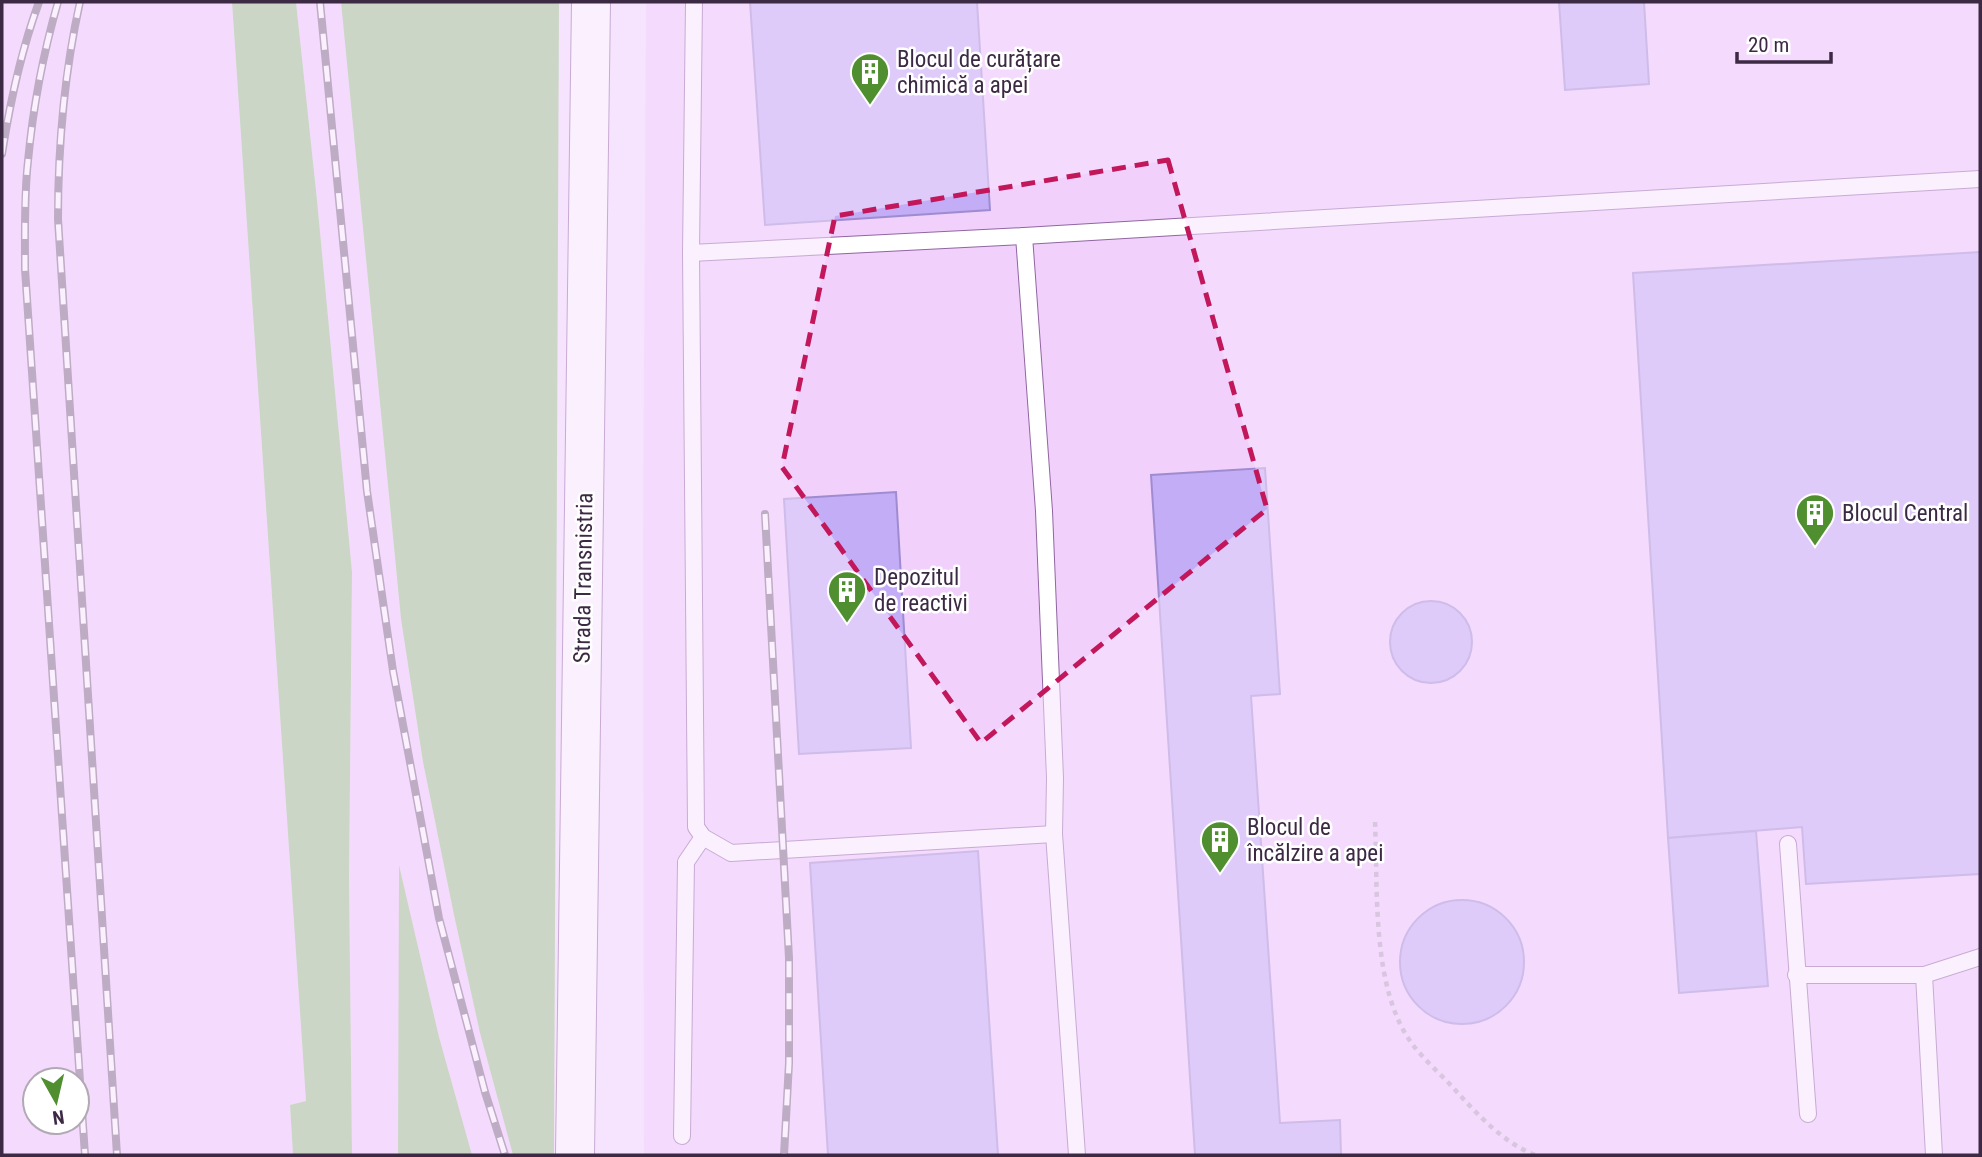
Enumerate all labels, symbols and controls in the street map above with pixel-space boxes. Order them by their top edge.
scale bar [1737,21,1832,65]
text: 20 m [1748,33,1789,57]
place label: Blocul de curățare chimică a apei [897,46,1061,99]
building icon: Blocul de curățare chimică a apei [849,51,891,106]
street label: Strada Transnistria [569,492,598,664]
building icon: Blocul Central [1794,492,1836,547]
place label: Blocul Central [1842,500,1968,527]
place label: Depozitul de reaсtivi [874,564,968,617]
building icon: Depozitul de reaсtivi [826,569,868,624]
place label: Blocul de încălzire a apei [1246,814,1383,867]
building icon: Blocul de încălzire a apei [1199,819,1241,874]
north arrow [21,1066,91,1136]
text: N [51,1105,66,1130]

